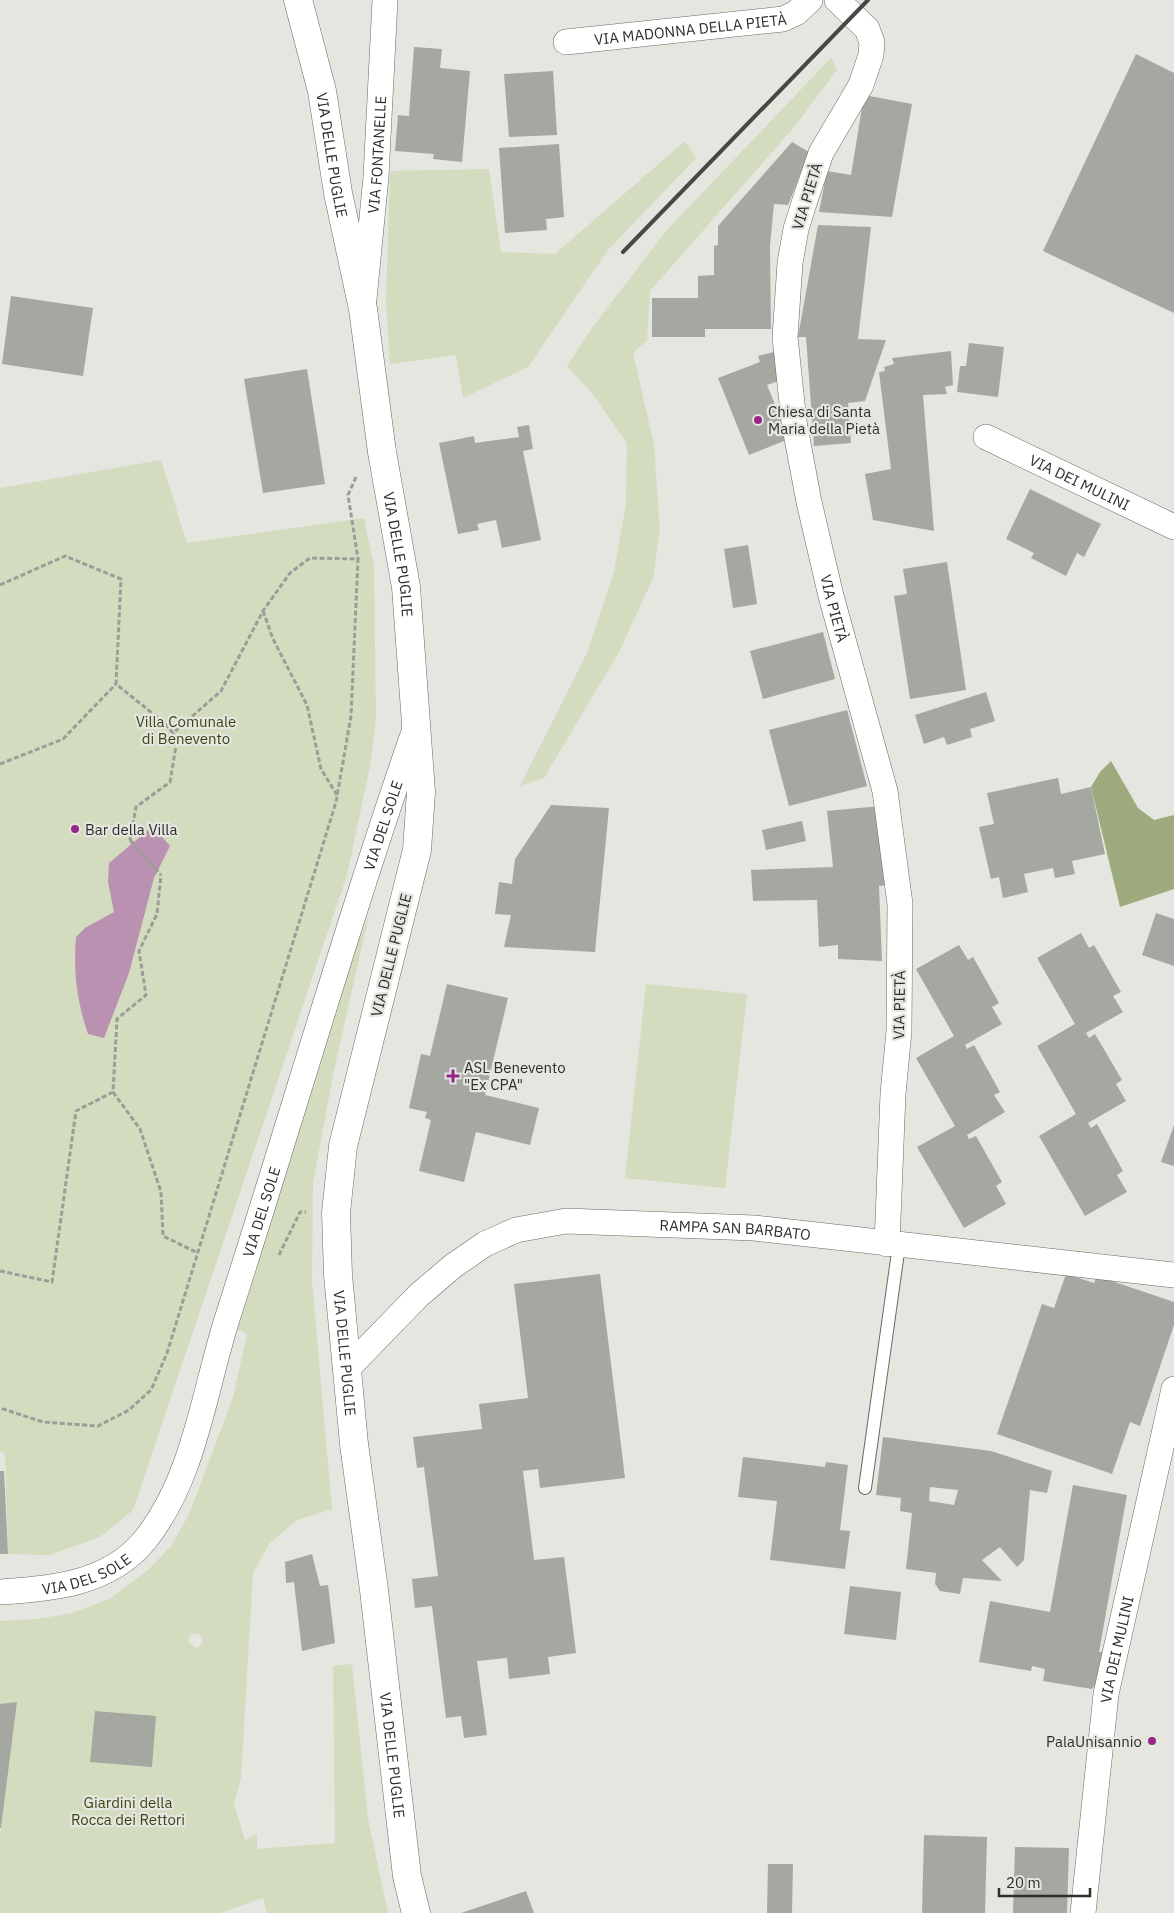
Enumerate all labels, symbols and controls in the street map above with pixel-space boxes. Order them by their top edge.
street label: VIA MADONNA DELLA PIETÀ [593,9,788,48]
street label: VIA DELLE PUGLIE [313,91,353,219]
street label: VIA FONTANELLE [363,95,390,214]
street label: VIA PIETÀ [788,160,826,232]
place label: Chiesa di Santa Maria della Pietà [768,402,880,438]
marker: Chiesa di Santa Maria della Pietà [752,414,764,426]
street label: VIA DEI MULINI [1026,450,1133,514]
street label: VIA DELLE PUGLIE [380,490,418,617]
street label: VIA PIETÀ [817,572,853,645]
park label: Villa Comunale di Benevento [136,712,236,748]
street label: VIA DEL SOLE [359,778,406,873]
place label: Bar della Villa [85,820,177,839]
marker: Bar della Villa [69,823,81,835]
street label: VIA DELLE PUGLIE [366,891,416,1019]
street label: VIA PIETÀ [889,970,909,1040]
place label: ASL Benevento "Ex CPA" [464,1058,566,1094]
marker: ASL Benevento "Ex CPA" [446,1069,460,1083]
street label: VIA DEL SOLE [238,1164,284,1259]
street label: RAMPA SAN BARBATO [659,1215,812,1244]
street label: VIA DELLE PUGLIE [330,1289,361,1417]
street label: VIA DEL SOLE [41,1549,135,1598]
street label: VIA DEI MULINI [1096,1594,1137,1704]
street label: VIA DELLE PUGLIE [376,1691,410,1819]
place label: PalaUnisannio [1046,1732,1142,1751]
marker: PalaUnisannio [1146,1735,1158,1747]
park label: Giardini della Rocca dei Rettori [71,1793,185,1829]
scale bar [999,1866,1090,1898]
text: 20 m [1006,1873,1041,1892]

